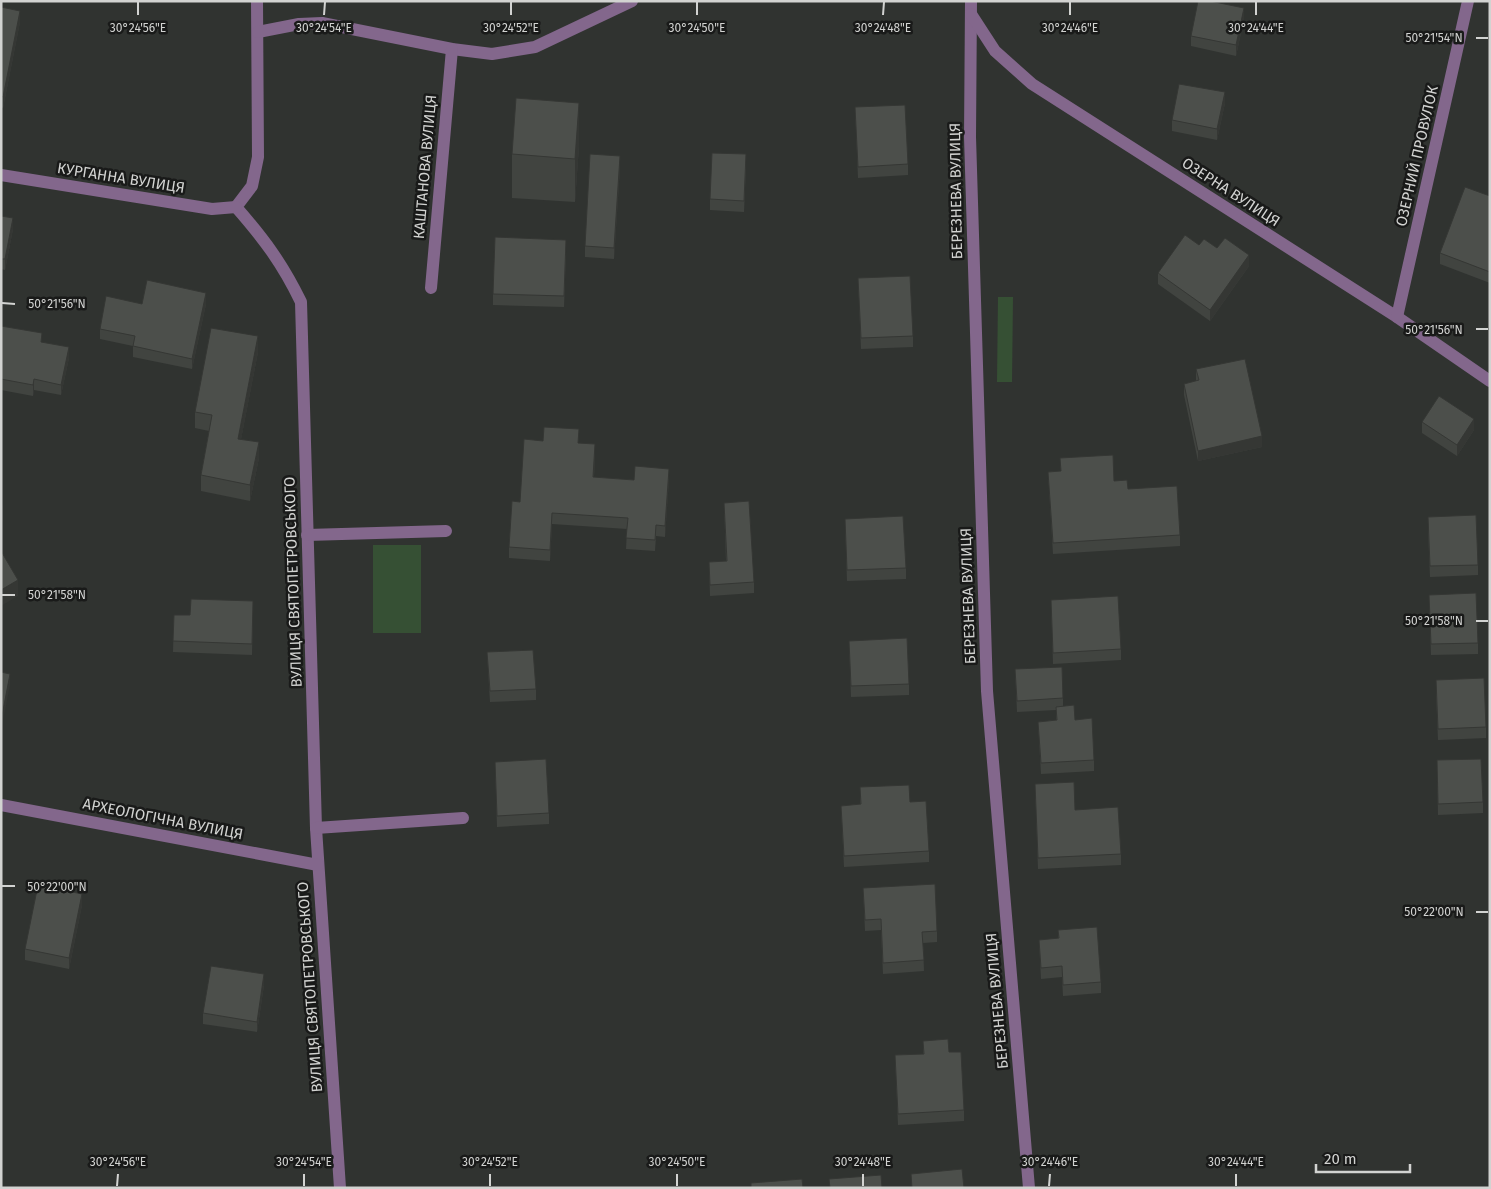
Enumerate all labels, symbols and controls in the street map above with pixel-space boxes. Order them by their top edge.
text: 30°24'56"E [110,21,166,35]
text: 30°24'54"E [296,21,352,35]
text: 30°24'52"E [483,21,539,35]
text: 30°24'50"E [669,21,725,35]
text: 30°24'48"E [855,21,911,35]
text: 30°24'46"E [1042,21,1098,35]
text: 30°24'44"E [1228,21,1284,35]
text: 50°21'54"N [1405,31,1463,45]
street label: ОЗЕРНИЙ ПРОВУЛОК [1392,84,1442,228]
street label: КАШТАНОВА ВУЛИЦЯ [410,94,440,240]
street label: БЕРЕЗНЕВА ВУЛИЦЯ [946,123,966,259]
street label: ОЗЕРНА ВУЛИЦЯ [1179,154,1283,230]
street label: КУРГАННА ВУЛИЦЯ [56,159,186,197]
text: 50°21'56"N [28,297,86,311]
text: 50°21'56"N [1405,323,1463,337]
street label: ВУЛИЦЯ СВЯТОПЕТРОВСЬКОГО [280,476,306,688]
street label: БЕРЕЗНЕВА ВУЛИЦЯ [957,527,979,665]
text: 50°21'58"N [28,588,86,602]
text: 50°21'58"N [1405,614,1463,628]
street label: АРХЕОЛОГІЧНА ВУЛИЦЯ [81,795,245,843]
text: 50°22'00"N [27,880,87,894]
street label: ВУЛИЦЯ СВЯТОПЕТРОВСЬКОГО [294,881,326,1093]
text: 50°22'00"N [1404,905,1464,919]
street label: БЕРЕЗНЕВА ВУЛИЦЯ [982,932,1012,1070]
scale bar [1316,1142,1410,1174]
text: 20 m [1324,1150,1357,1168]
text: 30°24'56"E [90,1155,146,1169]
text: 30°24'54"E [276,1155,332,1169]
text: 30°24'52"E [462,1155,518,1169]
text: 30°24'50"E [649,1155,705,1169]
text: 30°24'48"E [835,1155,891,1169]
text: 30°24'46"E [1022,1155,1078,1169]
text: 30°24'44"E [1208,1155,1264,1169]

